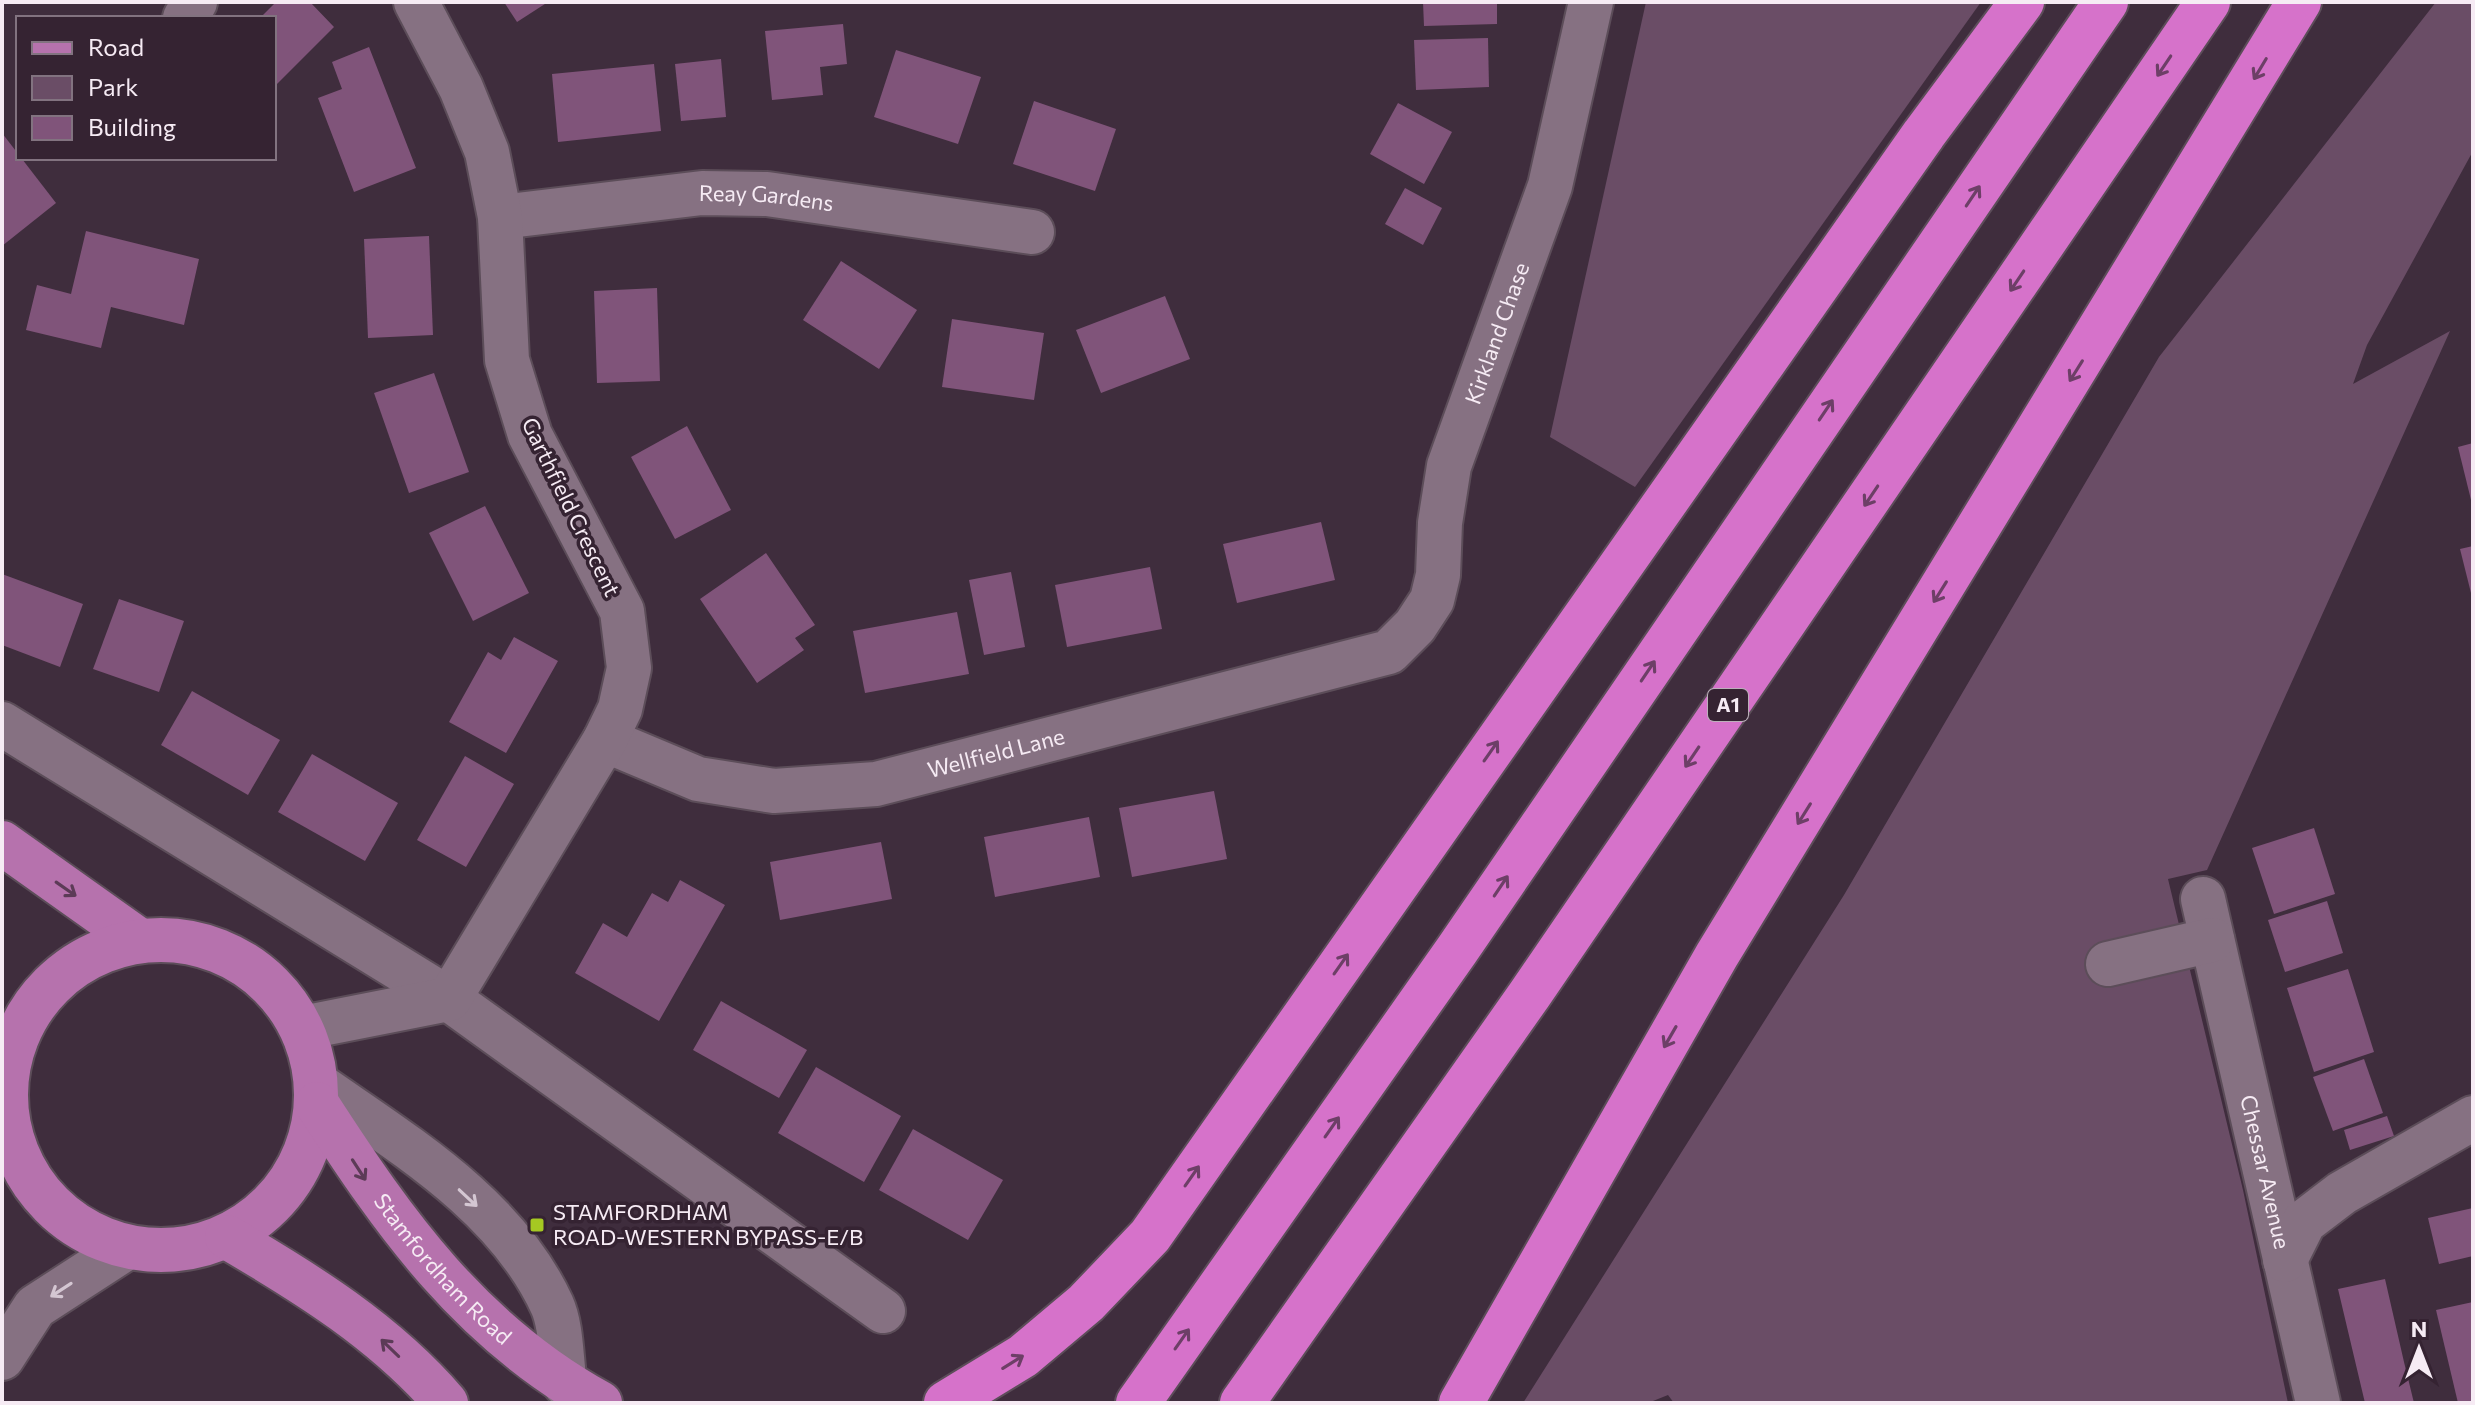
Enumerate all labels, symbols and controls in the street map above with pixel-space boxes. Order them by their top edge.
legend [16,16,276,160]
text: Road [88,32,144,61]
one-way arrow [2156,55,2172,77]
one-way arrow [2252,57,2268,80]
text: Park [88,72,138,101]
text: Building [88,112,176,141]
street label: Reay Gardens [699,179,836,216]
one-way arrow [1965,185,1981,207]
street label: Kirkland Chase [1458,259,1534,408]
one-way arrow [2009,269,2025,292]
one-way arrow [2067,359,2083,382]
one-way arrow [1818,400,1834,422]
street label: Garthfield Crescent [516,413,626,601]
one-way arrow [1863,484,1879,506]
one-way arrow [1931,580,1947,603]
one-way arrow [1640,661,1656,683]
road number: A1 [1708,689,1748,721]
street label: Wellfield Lane [925,722,1067,783]
one-way arrow [1483,740,1499,762]
one-way arrow [1684,745,1700,767]
one-way arrow [1795,802,1811,825]
one-way arrow [1493,875,1509,897]
one-way arrow [54,880,76,897]
one-way arrow [1333,953,1349,975]
one-way arrow [1662,1025,1678,1048]
street label: Chessar Avenue [2235,1092,2296,1252]
one-way arrow [1324,1116,1340,1138]
one-way arrow [352,1158,368,1181]
one-way arrow [1184,1166,1200,1188]
street label: Stamfordham Road [369,1188,517,1350]
one-way arrow [458,1188,478,1207]
place label: STAMFORDHAM ROAD-WESTERN BYPASS-E/B [553,1198,863,1250]
marker: STAMFORDHAM ROAD-WESTERN BYPASS-E/B [528,1216,546,1234]
one-way arrow [50,1282,72,1299]
north arrow [2379,1309,2459,1389]
text: N [2411,1315,2427,1342]
one-way arrow [1174,1329,1191,1351]
one-way arrow [380,1339,400,1358]
one-way arrow [1001,1354,1023,1371]

